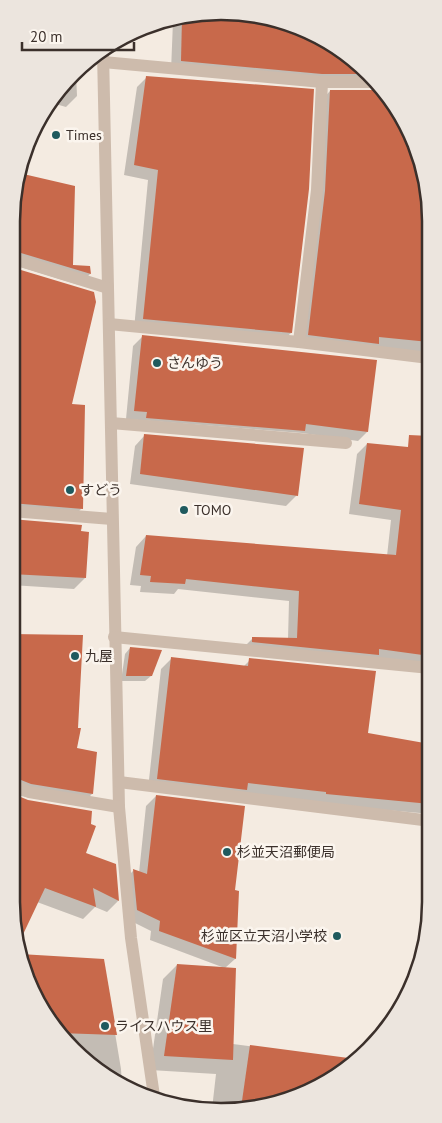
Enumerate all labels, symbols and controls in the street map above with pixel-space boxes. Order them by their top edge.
scale bar [22,20,135,52]
text: 20 m [30,27,63,46]
place label: Times [66,126,102,144]
marker: Times [50,129,62,141]
place label: さんゆう [167,354,223,372]
marker: さんゆう [151,357,163,369]
place label: すどう [80,481,122,499]
marker: すどう [64,484,76,496]
place label: TOMO [194,501,231,519]
marker: TOMO [178,504,190,516]
place label: 九屋 [85,647,113,665]
marker: 九屋 [69,650,81,662]
place label: 杉並天沼郵便局 [237,843,335,861]
marker: 杉並天沼郵便局 [221,846,233,858]
place label: 杉並区立天沼小学校 [201,927,327,945]
marker: 杉並区立天沼小学校 [331,930,343,942]
place label: ライスハウス里 [115,1017,213,1035]
marker: ライスハウス里 [99,1020,111,1032]

